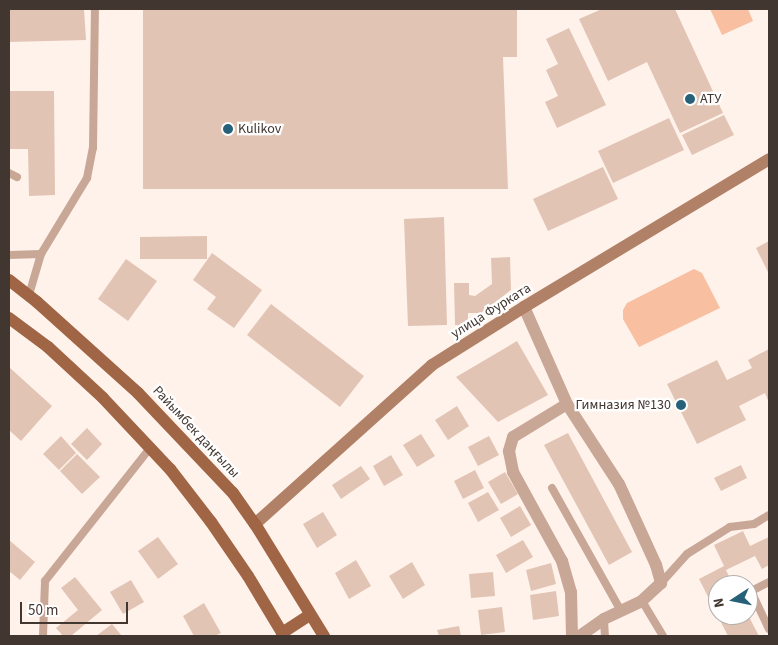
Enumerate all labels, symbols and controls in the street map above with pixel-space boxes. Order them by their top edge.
place label: АТУ [700,91,722,107]
marker: АТУ [684,93,696,105]
place label: Kulikov [238,121,281,137]
marker: Kulikov [222,123,234,135]
street label: улица Фурката [448,280,534,342]
street label: Райымбек даңғылы [149,382,243,482]
place label: Гимназия №130 [575,397,671,413]
marker: Гимназия №130 [675,399,687,411]
north arrow [708,575,758,625]
scale bar [22,592,130,624]
text: N [709,596,730,609]
text: 50 m [28,600,58,621]

